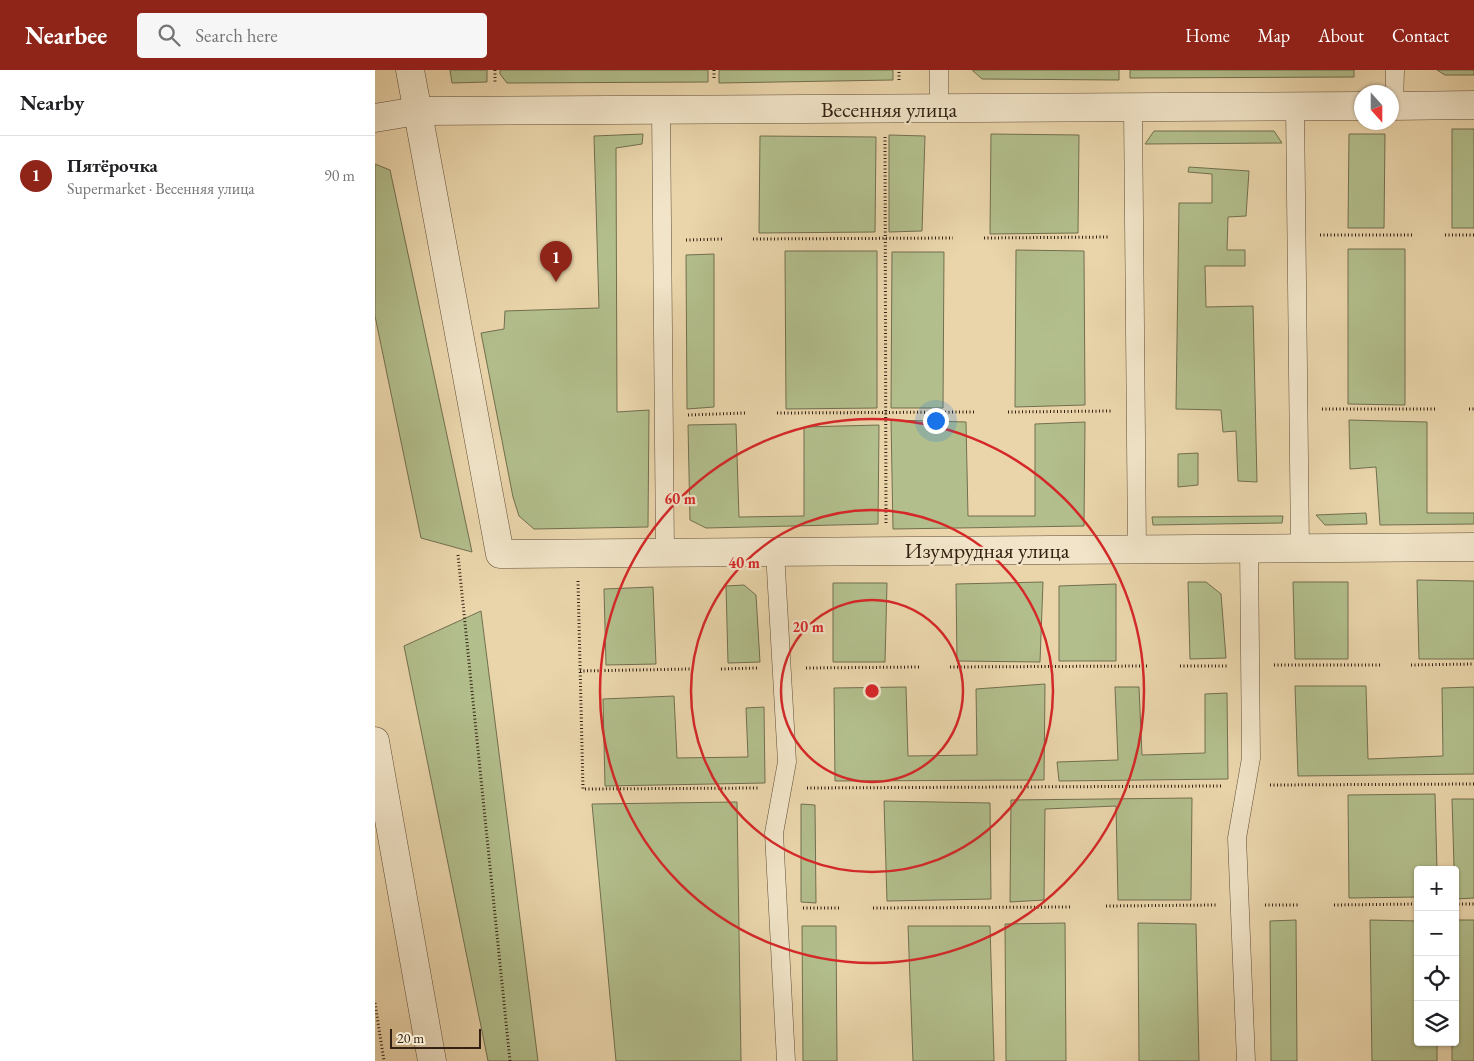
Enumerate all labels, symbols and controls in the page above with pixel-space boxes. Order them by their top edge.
search box [137,13,487,58]
text: Nearbee [25,20,107,51]
icon: search [155,21,183,49]
text: Search here [195,23,278,48]
text: Home [1185,24,1230,47]
text: Map [1258,24,1290,47]
text: About [1318,24,1364,47]
text: Contact [1392,24,1449,47]
north arrow [1354,85,1399,130]
text: Nearby [20,89,84,116]
street label: Весенняя улица [821,95,958,124]
text: Пятёрочка [67,153,158,178]
text: 1 [32,165,40,186]
text: 90 m [324,165,355,186]
text: Supermarket · Весенняя улица [67,178,255,199]
pin: 1 [540,241,572,282]
your location [923,408,949,434]
text: 60 m [664,489,696,508]
street label: Изумрудная улица [905,536,1070,565]
text: 40 m [728,553,760,572]
text: 20 m [792,617,824,636]
centre of rings [863,682,881,700]
map controls [1414,866,1459,1046]
button: + [1414,866,1459,911]
button: − [1414,911,1459,956]
button: locate [1414,956,1459,1001]
button: layers [1414,1001,1459,1046]
scale bar [390,1026,481,1049]
text: 20 m [397,1029,424,1047]

